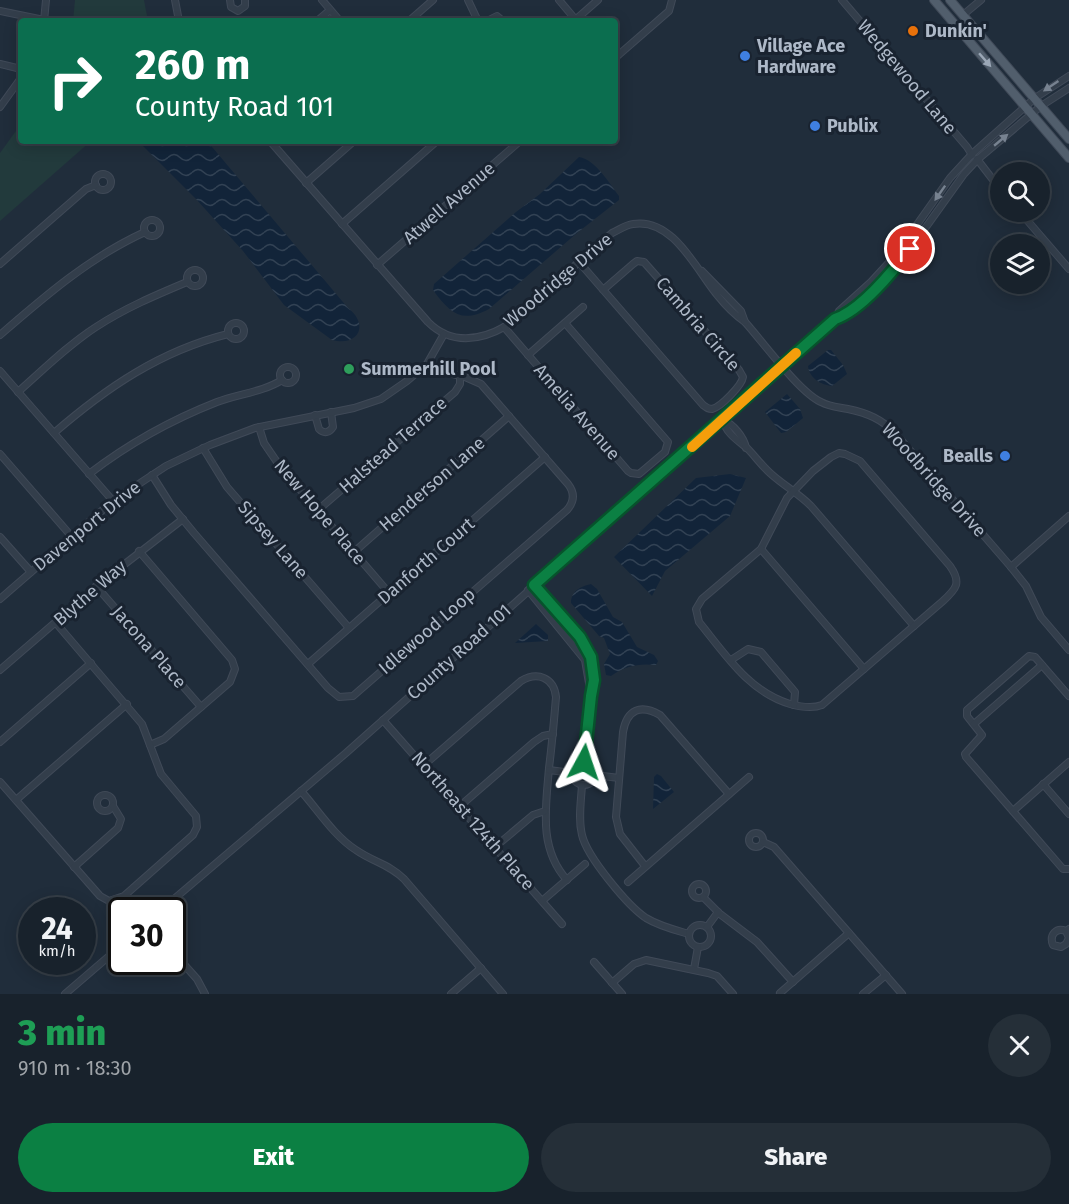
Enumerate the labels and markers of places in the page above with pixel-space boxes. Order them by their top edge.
place label: Dunkin' [925,20,987,42]
marker: Dunkin' [906,24,920,38]
place label: Village Ace Hardware [756,35,845,78]
marker: Village Ace Hardware [738,49,752,63]
place label: Publix [827,115,879,137]
marker: Publix [808,119,822,133]
pin [884,223,935,274]
place label: Summerhill Pool [361,358,497,380]
marker: Summerhill Pool [342,362,356,376]
place label: Bealls [943,445,993,467]
marker: Bealls [998,449,1012,463]

